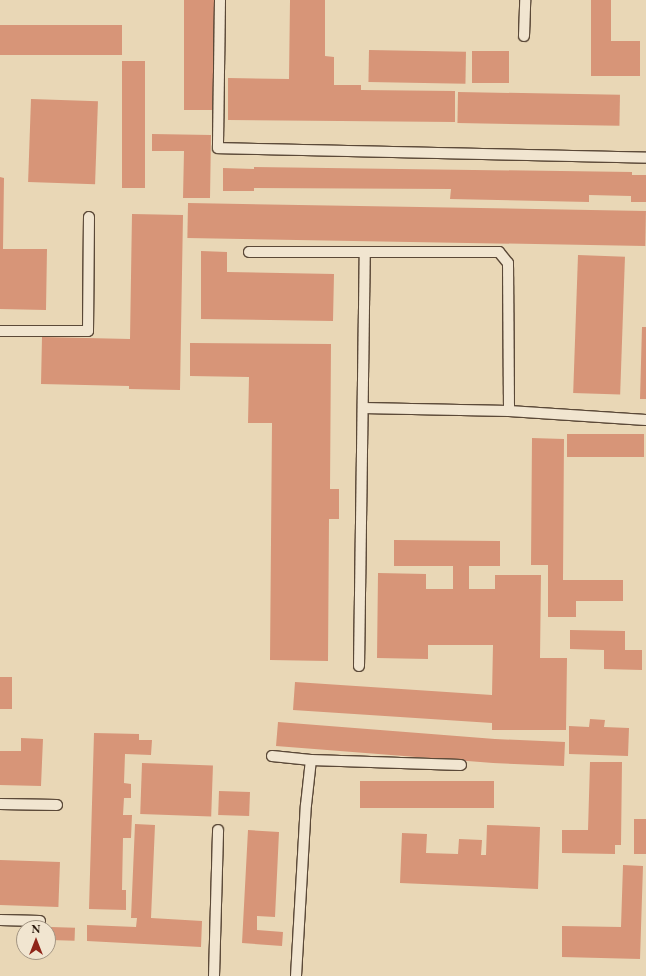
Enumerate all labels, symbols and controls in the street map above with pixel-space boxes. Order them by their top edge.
north arrow [16,920,56,960]
text: N [32,922,40,936]

